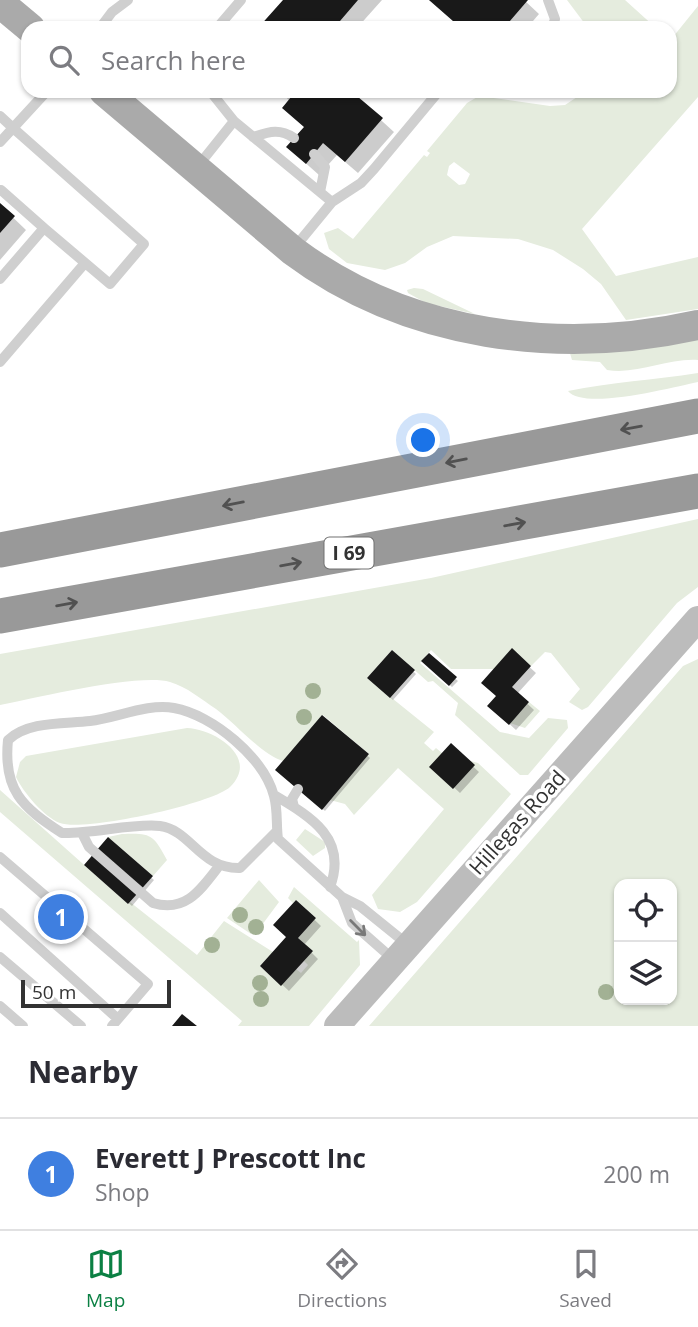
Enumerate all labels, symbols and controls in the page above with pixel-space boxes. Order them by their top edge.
search box [21,21,677,98]
icon: search [45,41,83,79]
text: Search here [101,42,246,78]
one-way arrow [620,422,643,435]
your location [406,423,440,457]
one-way arrow [445,454,468,468]
one-way arrow [222,498,245,512]
one-way arrow [503,516,526,530]
road number: I 69 [324,538,374,568]
one-way arrow [279,557,302,570]
one-way arrow [55,597,78,610]
street label: Hillegas Road [462,764,572,880]
map controls [614,879,677,1005]
button: locate [614,879,677,942]
pin: 1 [38,891,84,943]
one-way arrow [349,919,366,936]
button: layers [614,942,677,1005]
scale bar [21,977,172,1009]
text: 50 m [32,979,76,1005]
text: Nearby [28,1051,138,1092]
text: Everett J Prescott Inc [95,1140,366,1176]
text: 1 [44,1158,58,1190]
text: 200 m [603,1158,670,1190]
text: Shop [95,1176,150,1208]
tab: Map [86,1245,125,1313]
tab: Directions [297,1245,387,1313]
tab: Saved [559,1245,612,1313]

